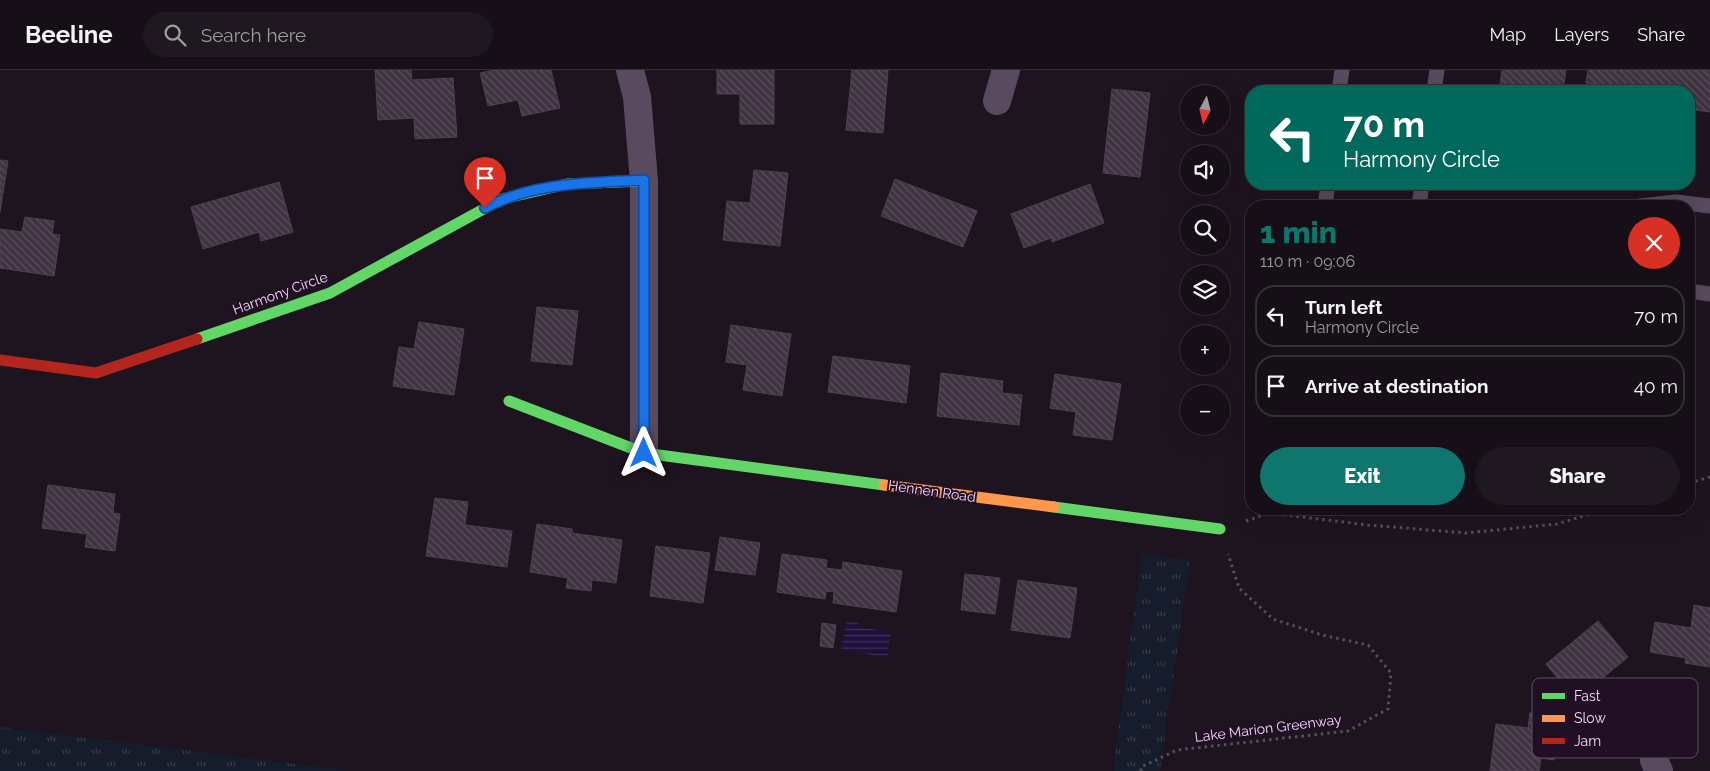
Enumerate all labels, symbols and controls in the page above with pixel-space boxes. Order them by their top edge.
search box [143,12,493,57]
text: Beeline [25,20,113,49]
icon: search [161,21,189,49]
text: Search here [201,24,306,46]
text: Map [1490,24,1526,45]
text: Layers [1554,24,1609,45]
text: Share [1637,24,1685,45]
north arrow [1180,85,1230,135]
map controls [1180,85,1230,435]
text: 70 m [1343,104,1425,145]
icon: left [1260,105,1325,170]
button: sound [1180,145,1230,195]
text: Harmony Circle [1343,146,1500,172]
pin [464,157,506,208]
icon: arrive [471,164,499,192]
button: search [1180,205,1230,255]
text: 1 min [1260,215,1337,250]
button: close [1628,217,1680,269]
text: 110 m · 09:06 [1260,252,1355,271]
button: layers [1180,265,1230,315]
street label: Harmony Circle [230,268,330,318]
text: Turn left [1305,296,1382,318]
icon: left [1262,302,1290,330]
text: 70 m [1634,305,1678,327]
text: Harmony Circle [1305,318,1419,337]
button: + [1180,325,1230,375]
icon: arrive [1262,372,1290,400]
text: Arrive at destination [1305,375,1489,397]
text: 40 m [1634,375,1678,397]
button: − [1180,385,1230,435]
position arrow [617,426,669,478]
button: Exit [1260,447,1465,505]
button: Share [1475,447,1680,505]
street label: Hennen Road [887,477,977,505]
legend [1532,678,1698,758]
text: Fast [1574,688,1601,704]
text: Slow [1574,710,1606,726]
street label: Lake Marion Greenway [1194,711,1343,745]
text: Jam [1574,733,1601,749]

